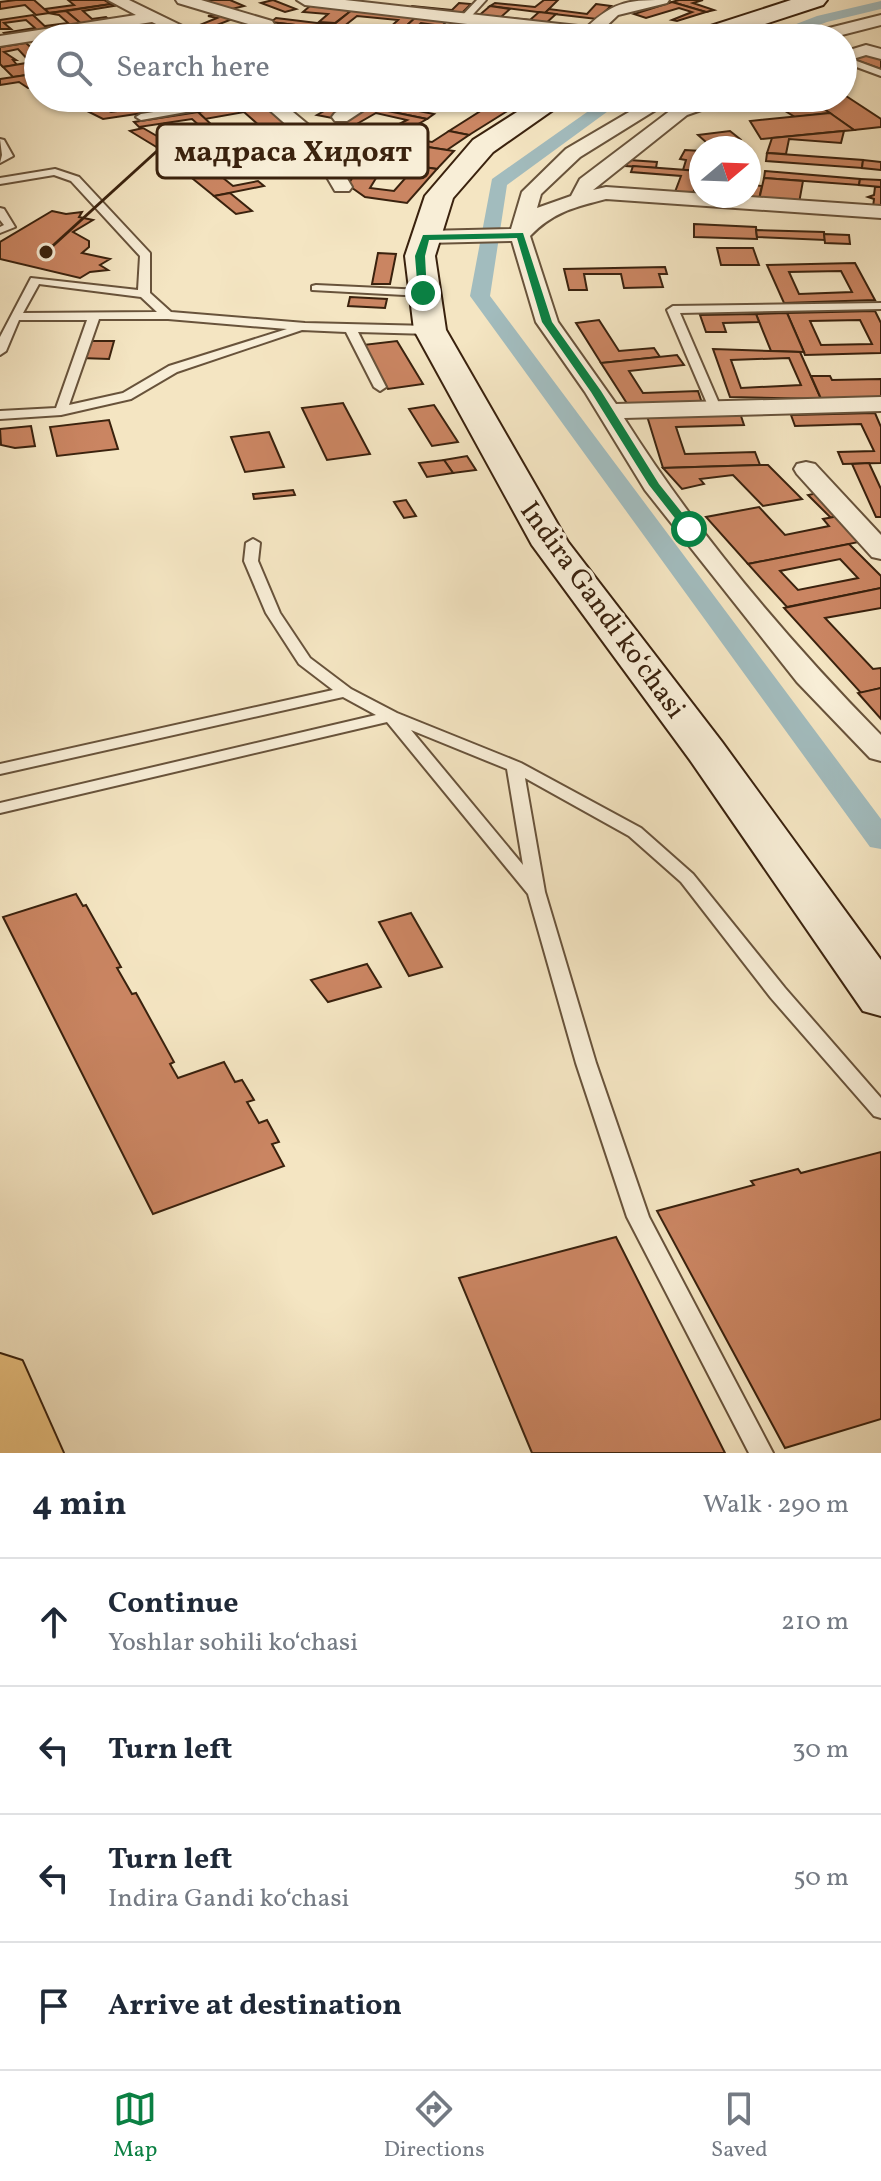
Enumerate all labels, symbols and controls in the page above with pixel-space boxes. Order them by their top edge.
search box [24,24,857,112]
icon: search [52,46,96,90]
text: Search here [116,47,270,89]
callout: мадраса Хидоят [157,124,428,178]
text: мадраса Хидоят [174,132,413,174]
north arrow [689,136,761,208]
route end [405,275,441,311]
street label: Indira Gandi koʻchasi [510,494,694,727]
route start [671,511,707,547]
text: 4 min [32,1482,127,1529]
text: Walk · 290 m [703,1487,849,1523]
text: Continue [108,1583,239,1625]
icon: ahead [32,1600,76,1644]
text: 210 m [781,1604,849,1640]
text: Yoshlar sohili koʻchasi [108,1625,358,1661]
icon: left [32,1728,76,1772]
text: Turn left [108,1729,232,1771]
text: 30 m [792,1732,849,1768]
text: Turn left [108,1839,232,1881]
icon: left [32,1856,76,1900]
text: 50 m [793,1860,849,1896]
text: Indira Gandi koʻchasi [108,1881,349,1917]
icon: arrive [32,1984,76,2028]
text: Arrive at destination [108,1985,402,2027]
tab: Map [113,2087,157,2166]
tab: Directions [384,2087,485,2166]
tab: Saved [711,2087,768,2166]

